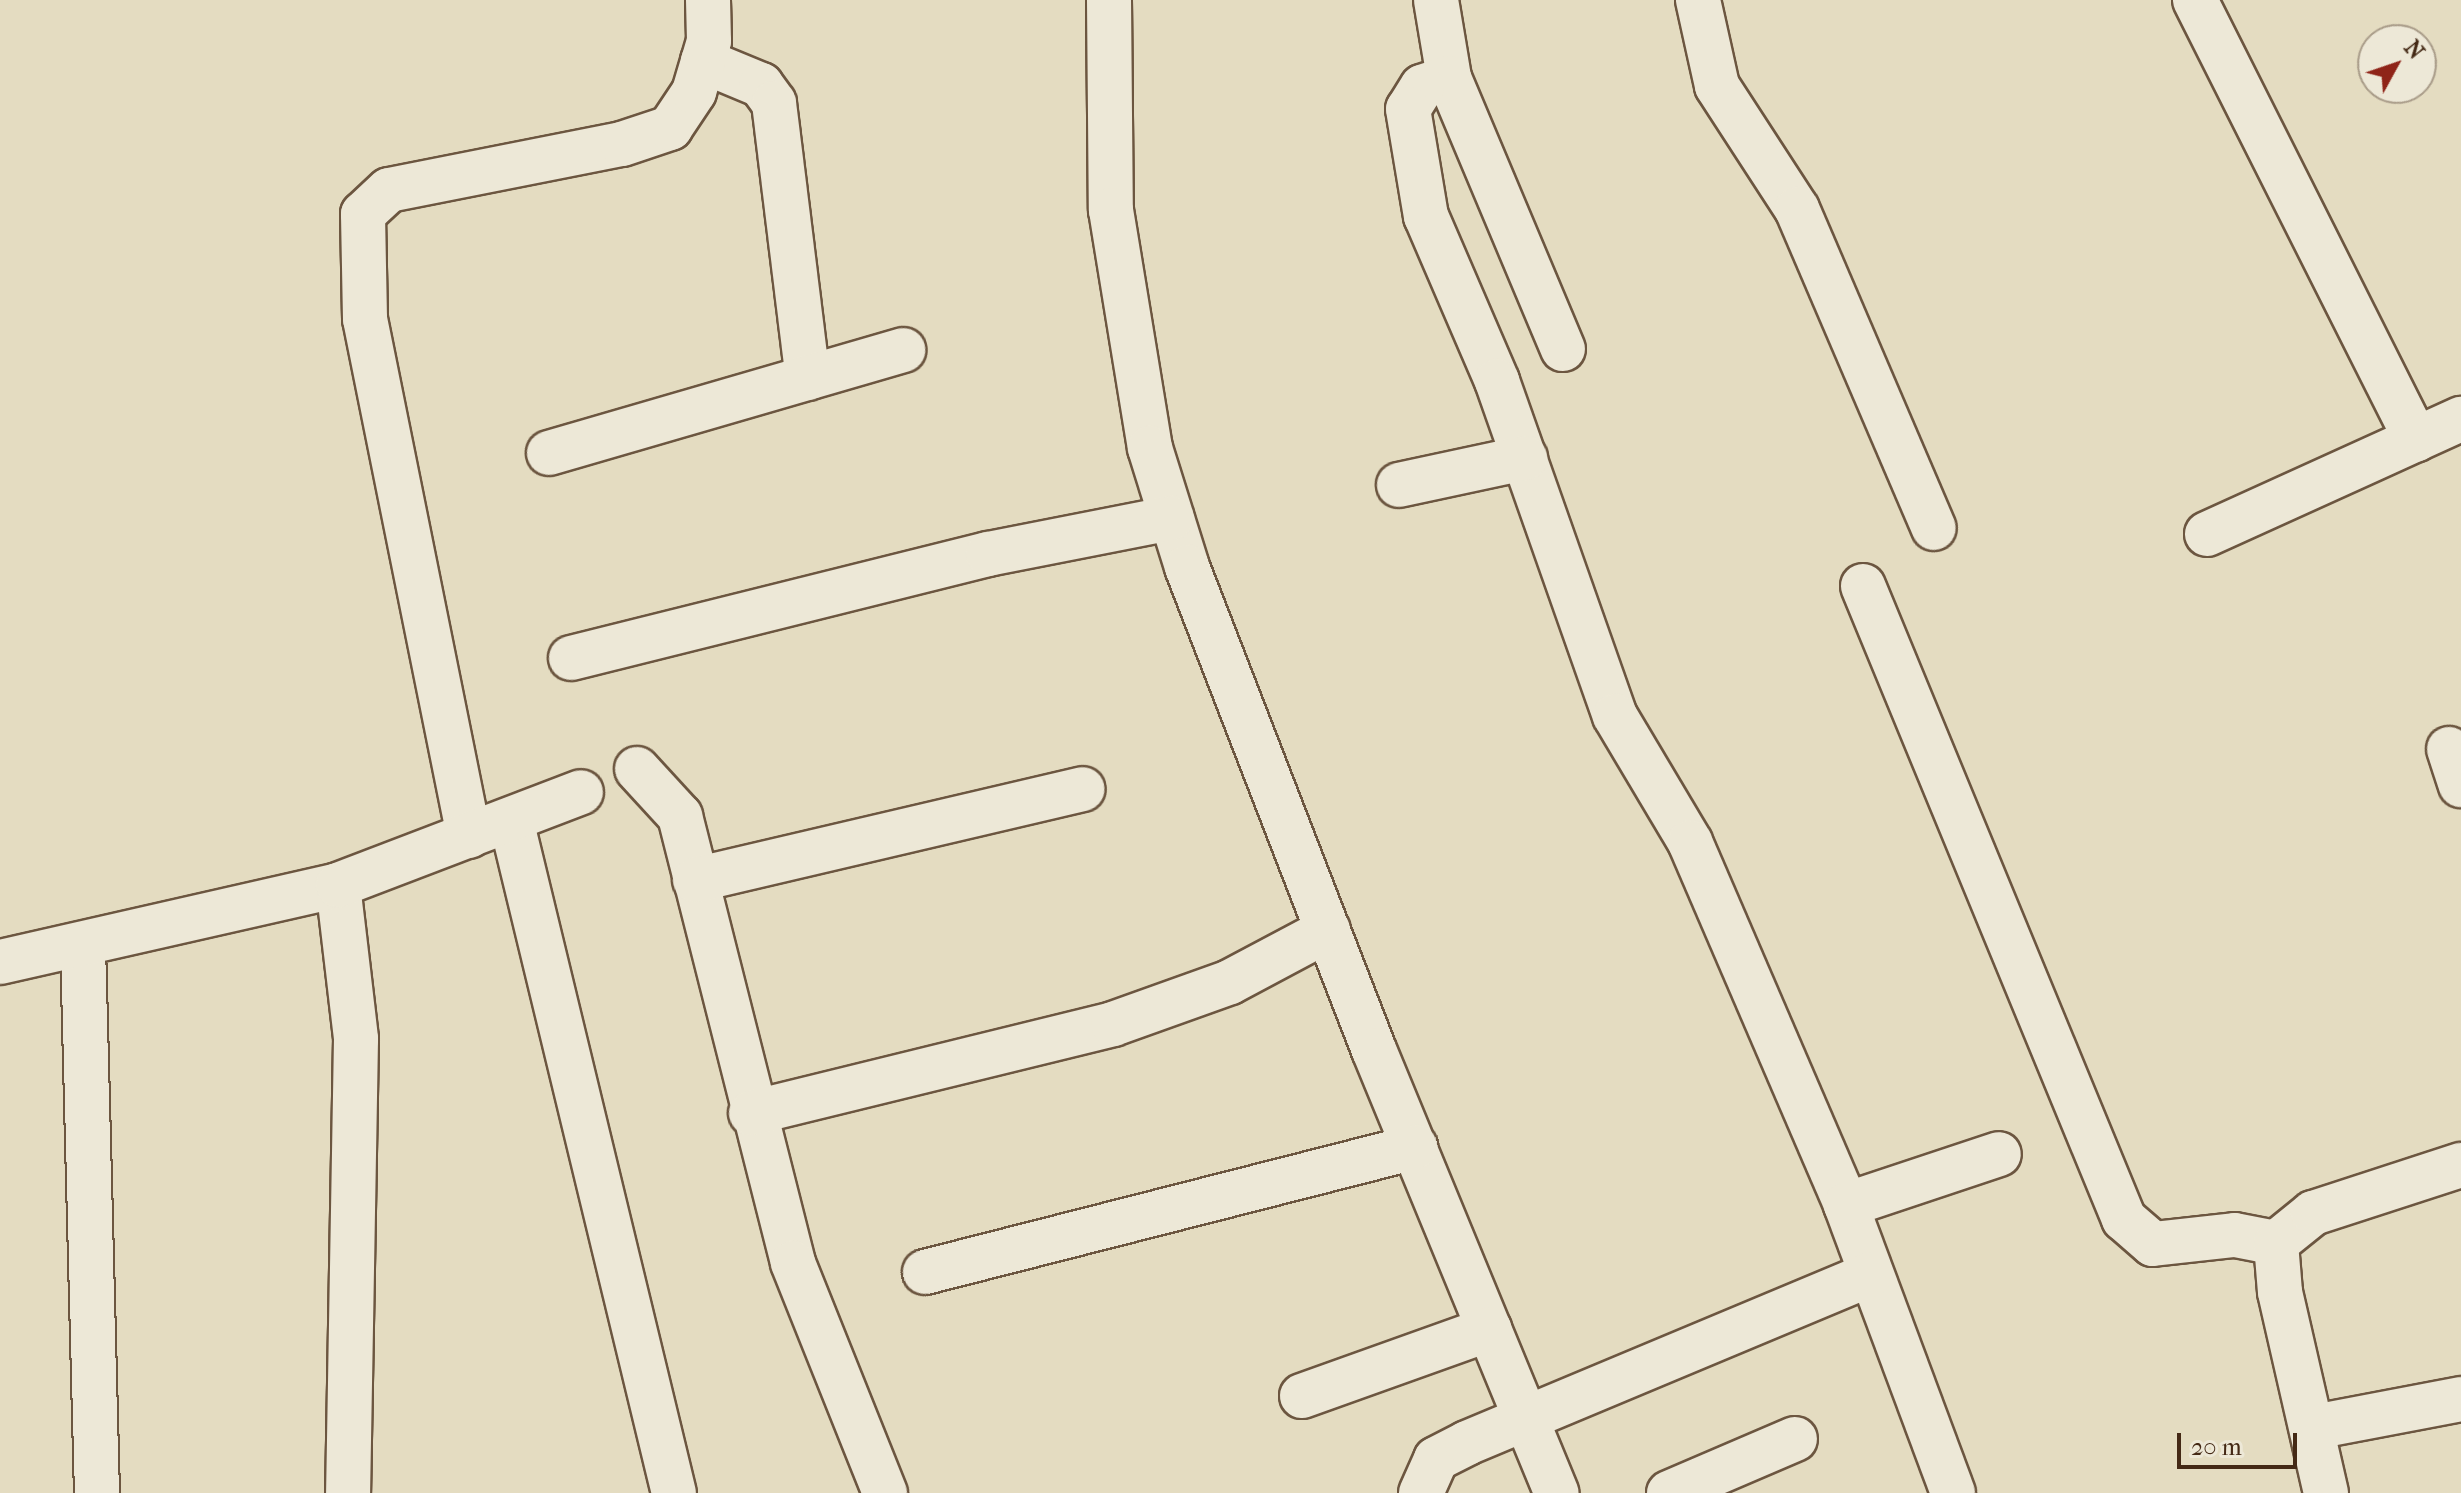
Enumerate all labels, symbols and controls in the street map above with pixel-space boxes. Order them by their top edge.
north arrow [2357,24,2437,104]
text: N [2399,35,2429,65]
scale bar [2181,1417,2301,1467]
text: 20 m [2191,1433,2242,1461]

